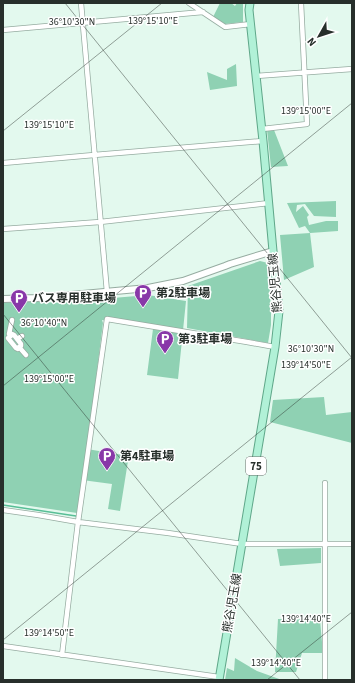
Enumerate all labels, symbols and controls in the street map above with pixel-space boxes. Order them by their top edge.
text: 139°15'10"E [128,14,178,28]
text: 36°10'30"N [49,15,95,29]
north arrow [299,16,339,56]
text: N [303,34,320,50]
text: 139°15'00"E [281,104,331,118]
text: 139°15'10"E [24,118,74,132]
street label: 熊谷児玉線 [264,252,287,314]
parking icon: 第2駐車場 [133,283,153,308]
place label: 第2駐車場 [156,285,210,302]
parking icon: バス専用駐車場 [9,288,29,313]
place label: バス専用駐車場 [32,290,116,307]
text: 36°10'40"N [21,316,67,330]
parking icon: 第3駐車場 [155,329,175,354]
place label: 第3駐車場 [178,331,232,348]
text: 36°10'30"N [288,342,334,356]
text: 139°14'50"E [281,358,331,372]
text: 139°15'00"E [24,372,74,386]
parking icon: 第4駐車場 [97,446,117,471]
place label: 第4駐車場 [120,448,174,465]
road number: 75 [246,457,266,475]
street label: 熊谷児玉線 [219,572,246,634]
text: 139°14'40"E [281,612,331,626]
text: 139°14'50"E [24,626,74,640]
text: 139°14'40"E [251,656,301,670]

